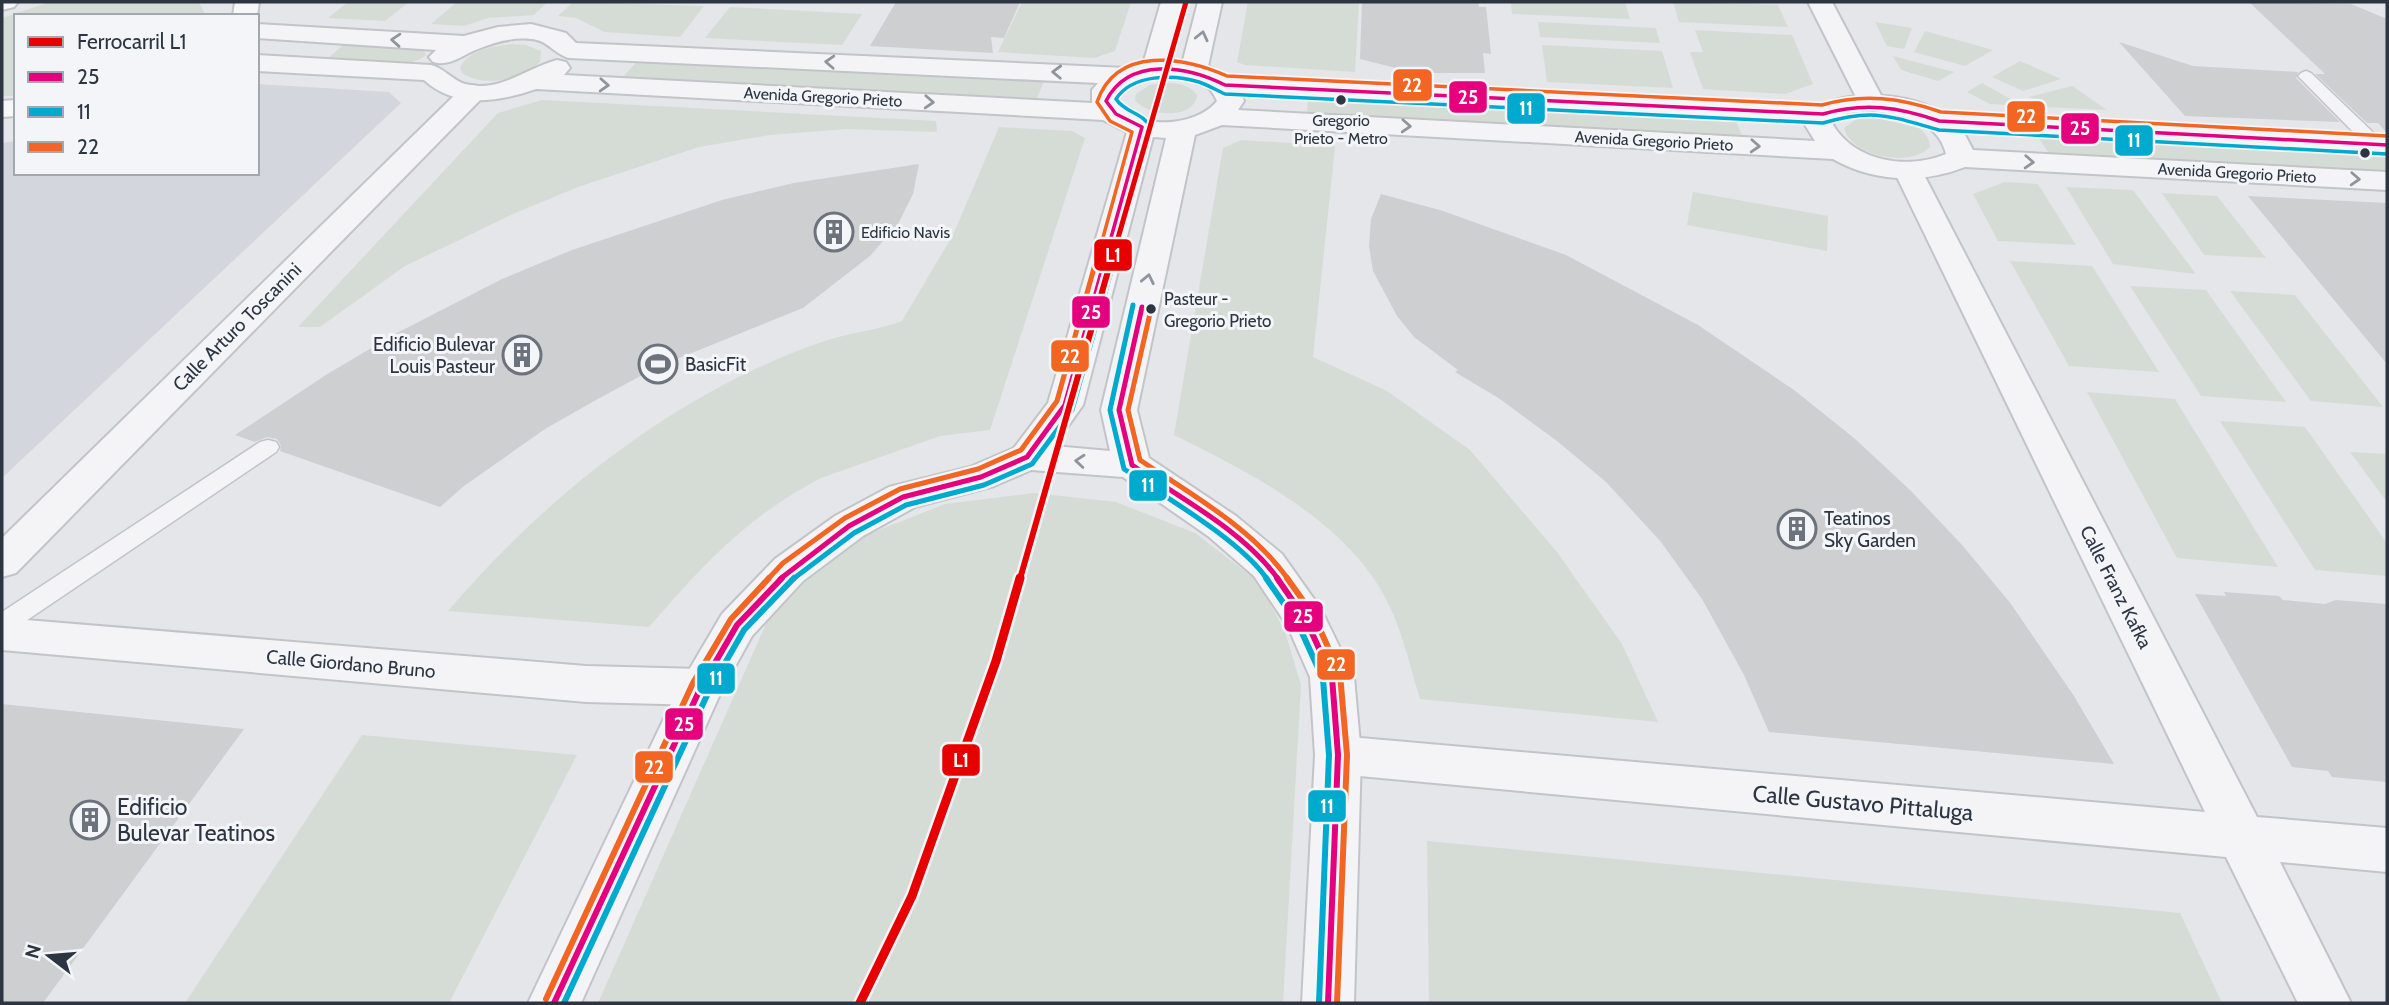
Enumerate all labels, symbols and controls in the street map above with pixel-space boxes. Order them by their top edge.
legend [14,14,259,175]
text: Ferrocarril L1 [77,29,186,54]
one-way arrow [1194,30,1209,42]
one-way arrow [390,33,401,48]
one-way arrow [824,54,835,69]
text: 25 [77,64,99,89]
one-way arrow [1052,65,1063,80]
line badge: 22 [1392,68,1433,102]
text: 22 [1402,74,1422,97]
one-way arrow [599,77,610,92]
line badge: 25 [1448,80,1488,114]
street label: Avenida Gregorio Prieto [743,83,903,111]
text: 25 [1458,86,1478,109]
line badge: 11 [1506,92,1546,125]
marker: Gregorio Prieto - Metro [1334,93,1348,107]
one-way arrow [924,95,935,110]
text: 11 [1519,97,1533,120]
text: 11 [77,99,91,124]
line badge: 22 [2006,100,2046,133]
text: 22 [2016,105,2036,128]
place label: Gregorio Prieto - Metro [1294,111,1388,148]
line badge: 25 [2060,112,2100,145]
text: 25 [2070,117,2090,140]
one-way arrow [1401,119,1412,134]
line badge: 11 [2114,124,2154,157]
street label: Avenida Gregorio Prieto [1574,127,1734,155]
text: 11 [2127,129,2141,152]
text: 22 [77,134,99,159]
one-way arrow [1750,139,1761,154]
unlabelled marker [2358,146,2372,160]
one-way arrow [2024,154,2035,169]
street label: Avenida Gregorio Prieto [2157,159,2317,187]
one-way arrow [2349,171,2360,186]
building icon: Edificio Navis [813,211,855,253]
place label: Edificio Navis [861,223,950,242]
line badge: L1 [1093,238,1133,272]
text: L1 [1105,244,1121,267]
street label: Calle Arturo Toscanini [168,258,306,396]
one-way arrow [1139,273,1154,285]
place label: Pasteur - Gregorio Prieto [1164,289,1271,331]
line badge: 25 [1071,295,1111,329]
text: 25 [1081,301,1101,324]
marker: Pasteur - Gregorio Prieto [1144,302,1158,316]
place label: Edificio Bulevar Louis Pasteur [373,333,495,378]
building icon: Edificio Bulevar Louis Pasteur [501,334,543,376]
line badge: 22 [1050,339,1090,373]
sports icon: BasicFit [637,343,679,385]
text: 22 [1060,345,1080,368]
place label: BasicFit [685,353,747,376]
one-way arrow [1074,454,1085,469]
line badge: 11 [1128,469,1168,502]
text: 11 [1141,474,1155,497]
place label: Teatinos Sky Garden [1824,507,1916,552]
building icon: Teatinos Sky Garden [1776,508,1818,550]
street label: Calle Franz Kafka [2075,522,2157,652]
line badge: 25 [1283,600,1324,633]
text: 25 [1293,605,1313,628]
street label: Calle Giordano Bruno [265,645,437,683]
line badge: 22 [1316,648,1356,681]
text: 22 [1326,653,1346,676]
line badge: 11 [696,662,736,695]
text: 11 [709,667,723,690]
line badge: 25 [664,707,704,741]
text: 25 [674,713,694,736]
line badge: L1 [941,743,981,777]
text: L1 [953,749,969,772]
line badge: 22 [634,750,674,784]
text: 22 [644,756,664,779]
street label: Calle Gustavo Pittaluga [1751,779,1975,827]
line badge: 11 [1307,789,1347,823]
place label: Edificio Bulevar Teatinos [117,793,275,847]
text: 11 [1320,795,1334,818]
building icon: Edificio Bulevar Teatinos [69,799,111,841]
north arrow [14,921,84,991]
text: N [20,942,46,961]

